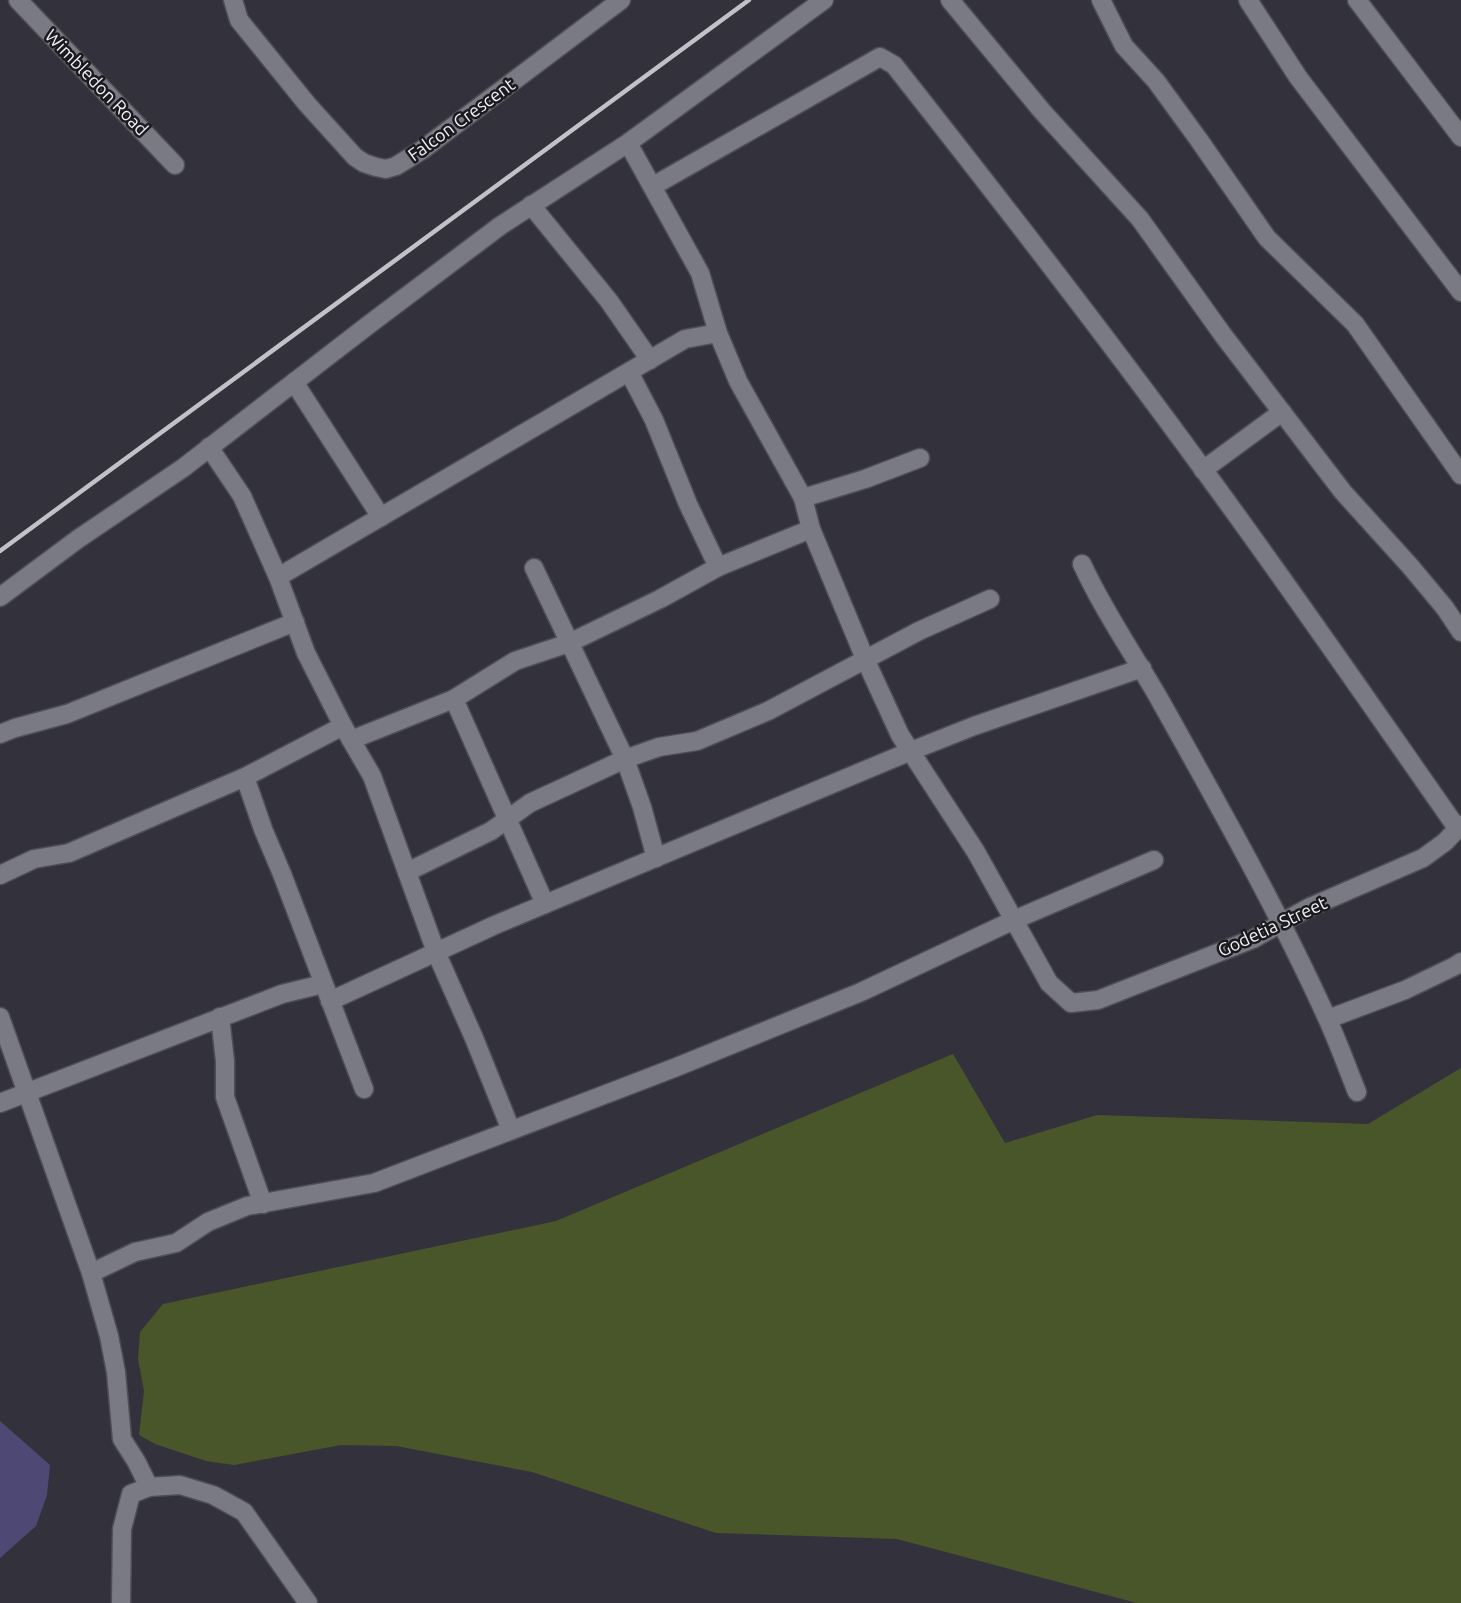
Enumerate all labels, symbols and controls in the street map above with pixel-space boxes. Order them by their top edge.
street label: Wimbledon Road [42,25,152,139]
street label: Falcon Crescent [404,74,518,164]
street label: Godetia Street [1214,892,1330,960]

